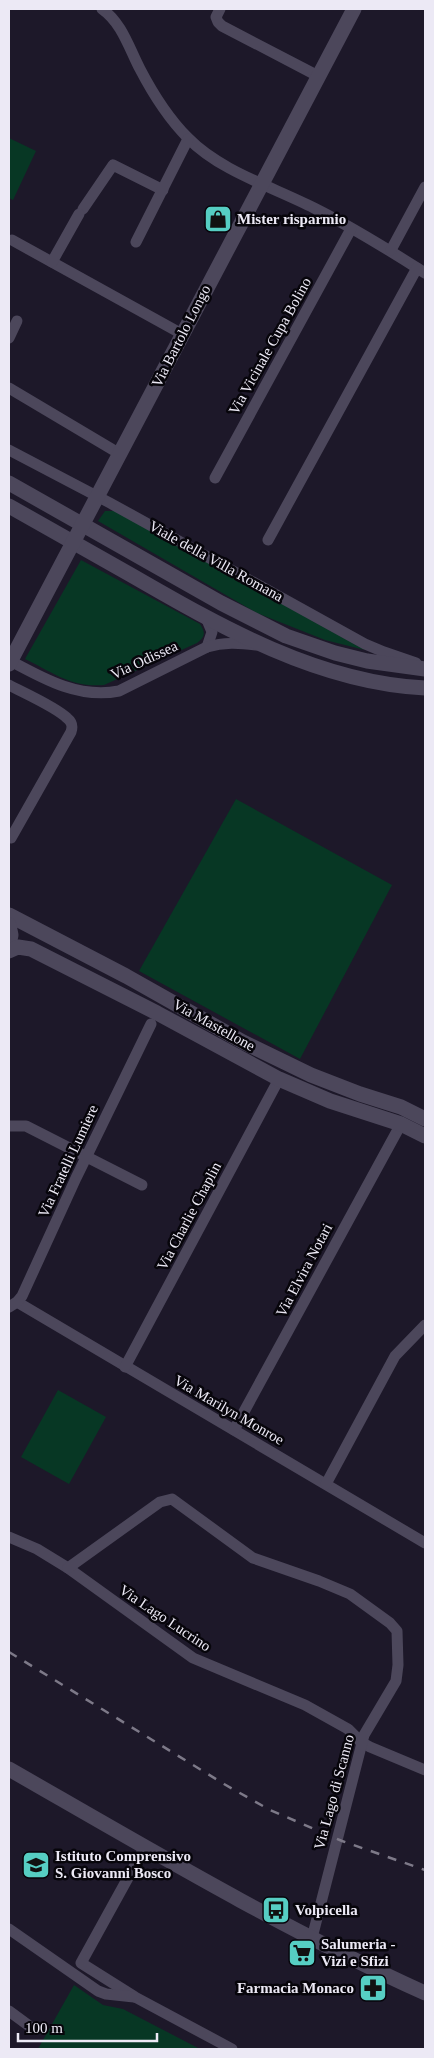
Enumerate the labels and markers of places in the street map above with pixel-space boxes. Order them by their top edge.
shop icon: Mister risparmio [203,204,233,234]
place label: Mister risparmio [237,211,346,227]
place label: Istituto Comprensivo S. Giovanni Bosco [55,1848,191,1881]
school or university icon: Istituto Comprensivo S. Giovanni Bosco [21,1850,51,1880]
bus stop icon: Volpicella [261,1895,291,1925]
place label: Volpicella [295,1902,358,1918]
place label: Salumeria - Vizi e Sfizi [321,1936,396,1969]
supermarket icon: Salumeria - Vizi e Sfizi [287,1938,317,1968]
pharmacy icon: Farmacia Monaco [358,1973,388,2003]
place label: Farmacia Monaco [237,1980,354,1996]

